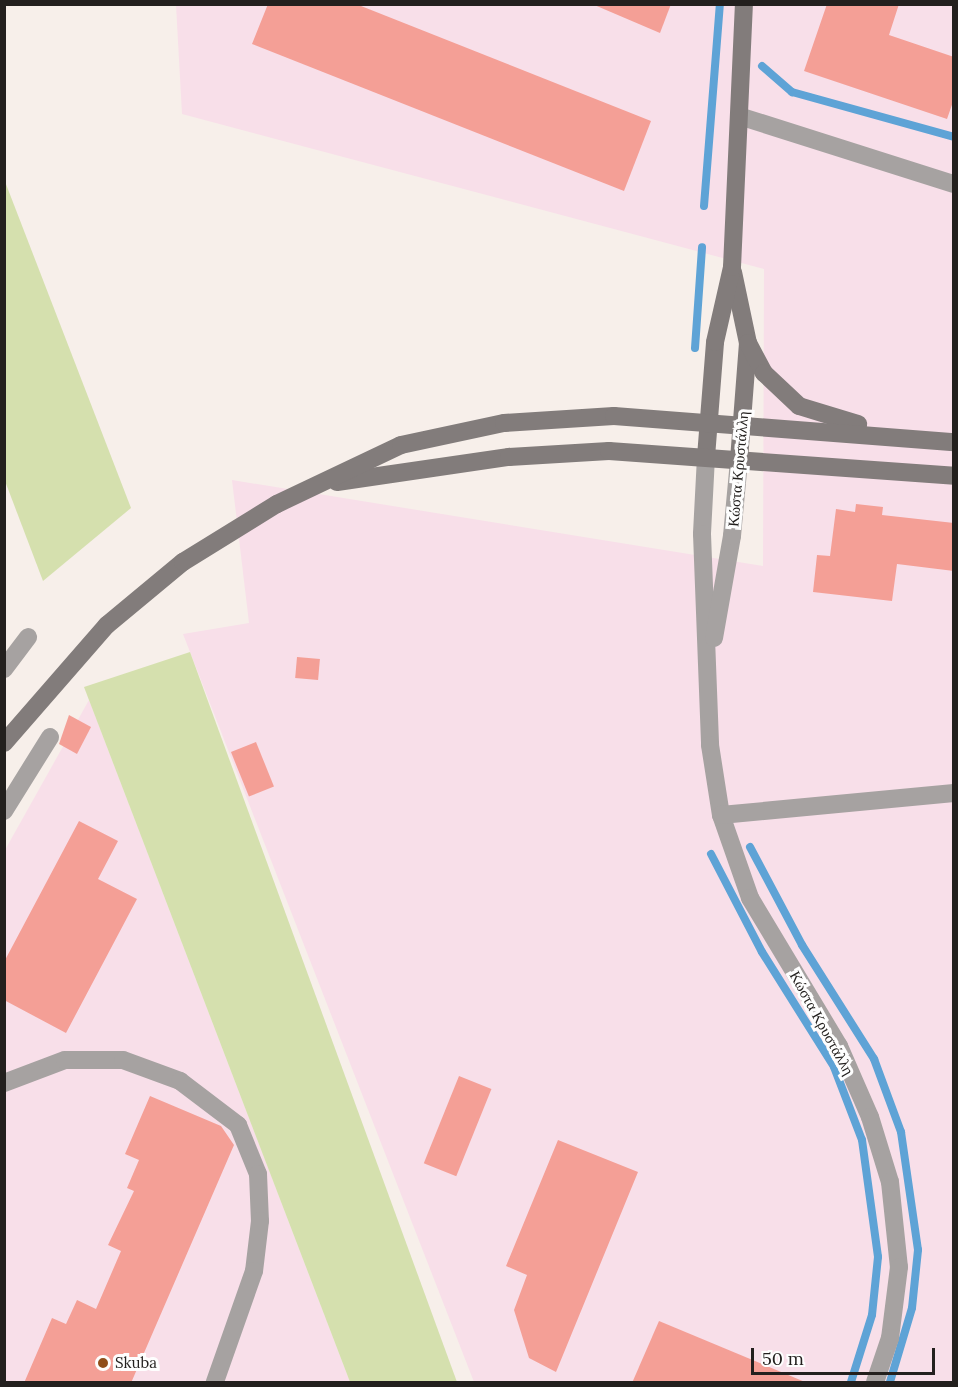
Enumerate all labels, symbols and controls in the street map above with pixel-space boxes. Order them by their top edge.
street label: Κώστα Κρυστάλλη [724,410,752,528]
street label: Κώστα Κρυστάλλη [786,968,858,1078]
scale bar [754,1336,938,1374]
text: 50 m [762,1347,804,1370]
place label: Skuba [115,1354,157,1372]
marker: Skuba [96,1356,110,1370]

